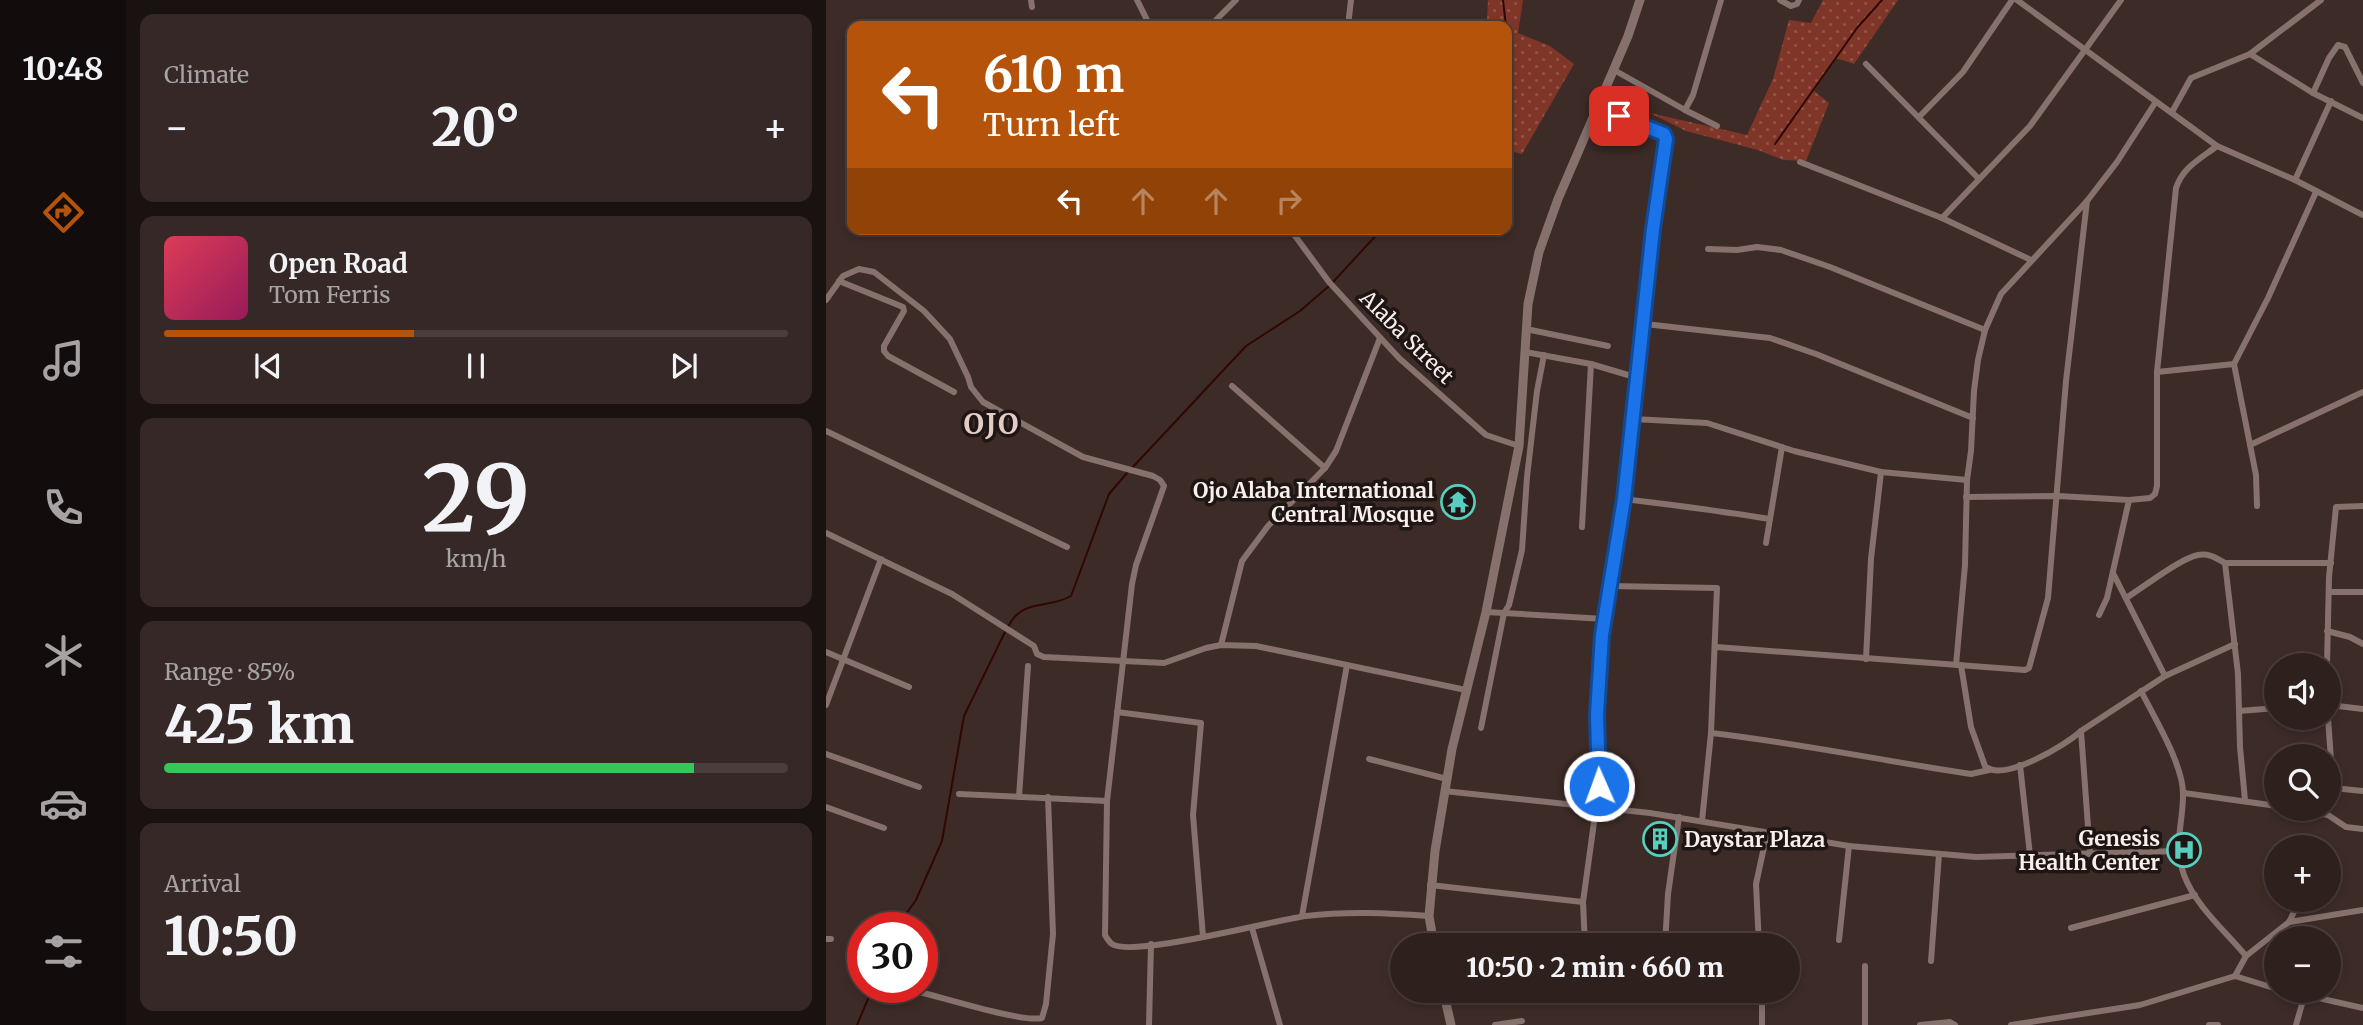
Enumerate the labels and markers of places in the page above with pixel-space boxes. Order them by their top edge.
pin [1589,86,1649,146]
place label: Ojo Alaba International Central Mosque [1193,477,1434,528]
temple icon: Ojo Alaba International Central Mosque [1439,483,1477,521]
building icon: Daystar Plaza [1641,820,1679,858]
place label: Genesis Health Center [2018,825,2160,876]
place label: Daystar Plaza [1684,826,1826,853]
hospital icon: Genesis Health Center [2165,831,2203,869]

